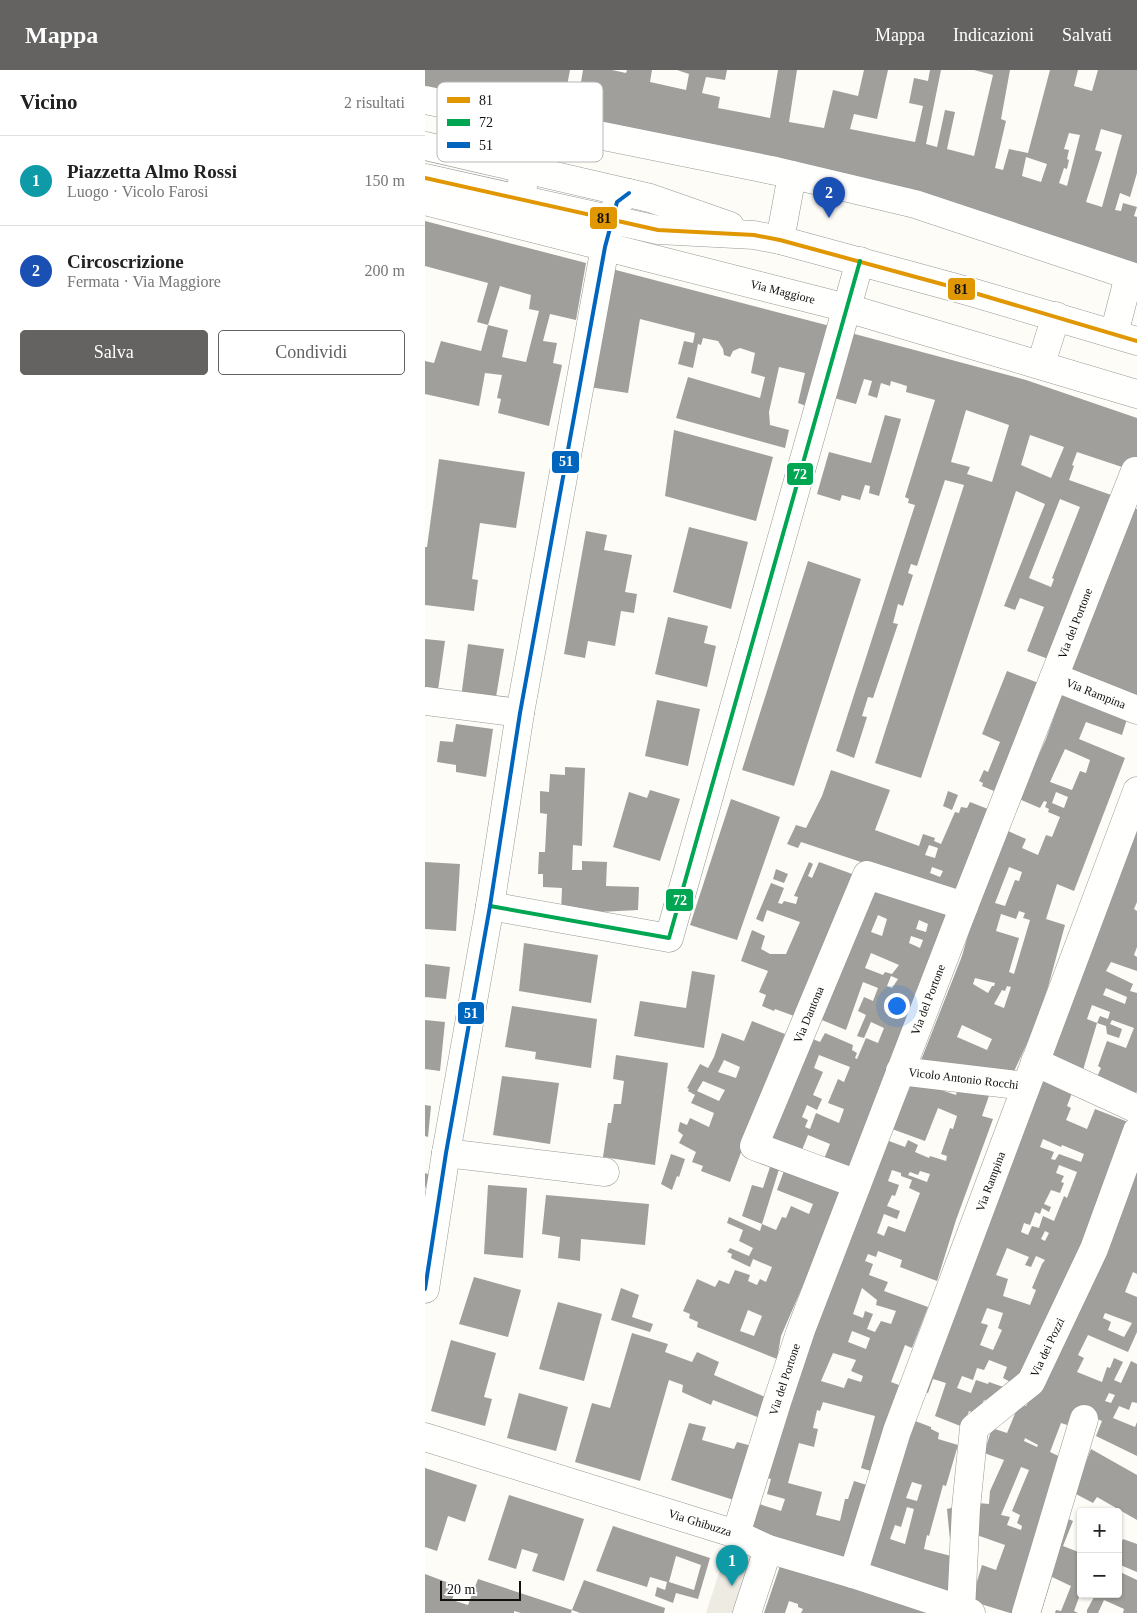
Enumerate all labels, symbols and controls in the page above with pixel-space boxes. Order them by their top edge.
text: Mappa [25,22,98,48]
text: Mappa [875,25,925,45]
text: Indicazioni [953,25,1034,45]
text: Salvati [1062,25,1112,45]
legend [437,82,603,162]
text: Vicino [20,90,78,114]
text: 81 [479,93,493,108]
text: 2 risultati [344,94,405,111]
text: 72 [479,115,493,130]
text: 51 [479,138,493,153]
text: Piazzetta Almo Rossi [67,161,237,182]
text: 1 [32,172,40,189]
text: 150 m [365,172,405,189]
pin: 2 [813,177,845,218]
text: Luogo · Vicolo Farosi [67,183,208,200]
line badge: 81 [589,206,618,230]
text: 81 [597,211,611,226]
text: Circoscrizione [67,251,184,272]
text: 2 [32,262,40,279]
text: 200 m [365,262,405,279]
text: Fermata · Via Maggiore [67,273,221,290]
street label: Via Maggiore [749,277,817,307]
line badge: 81 [947,277,976,301]
text: 81 [954,282,968,297]
button: Salva [20,330,208,375]
button: Condividi [218,330,405,375]
line badge: 51 [551,450,580,474]
text: 51 [559,454,573,469]
line badge: 72 [786,462,814,486]
text: 72 [793,467,807,482]
street label: Via del Portone [1055,586,1095,661]
street label: Via Rampina [1064,675,1128,712]
line badge: 72 [665,888,694,912]
text: 72 [673,893,687,908]
street label: Via del Portone [908,962,948,1037]
street label: Via Dantona [791,984,827,1045]
your location [884,993,910,1019]
line badge: 51 [457,1001,485,1025]
text: 51 [464,1006,478,1021]
street label: Vicolo Antonio Rocchi [908,1065,1020,1092]
street label: Via Rampina [973,1149,1008,1214]
street label: Via dei Pozzi [1027,1315,1068,1379]
street label: Via del Portone [766,1342,803,1417]
street label: Via Ghibuzza [667,1506,734,1539]
map controls [1077,1508,1122,1598]
button: + [1077,1508,1122,1553]
pin: 1 [716,1545,748,1586]
button: − [1077,1553,1122,1598]
scale bar [440,1578,521,1601]
text: 20 m [447,1582,475,1597]

